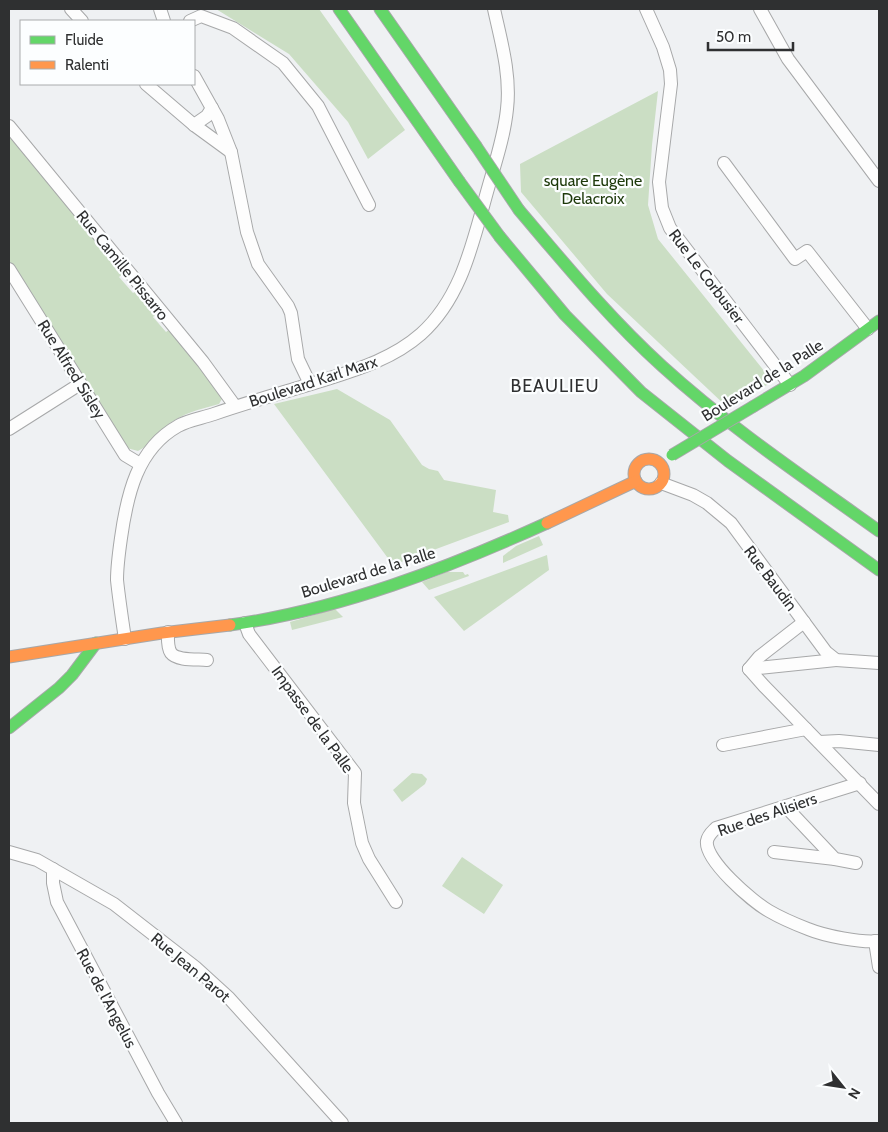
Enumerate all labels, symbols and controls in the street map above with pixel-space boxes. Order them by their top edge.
legend [20,20,195,85]
scale bar [708,20,793,52]
text: 50 m [716,28,751,46]
text: Fluide [65,31,104,49]
text: Ralenti [65,56,109,74]
park label: square Eugène Delacroix [544,171,642,208]
street label: Rue Camille Pissarro [72,207,173,324]
street label: Rue Le Corbusier [665,225,749,328]
street label: Rue Alfred Sisley [34,316,110,422]
street label: Boulevard de la Palle [698,335,826,425]
street label: Boulevard Karl Marx [247,352,380,411]
district label: BEAULIEU [510,375,600,397]
street label: Rue Baudin [740,542,801,615]
street label: Boulevard de la Palle [299,543,438,602]
street label: Impasse de la Palle [267,662,358,776]
street label: Rue des Alisiers [715,788,820,840]
street label: Rue Jean Parot [147,929,235,1006]
street label: Rue de l'Angelus [72,945,141,1051]
north arrow [818,1062,868,1112]
text: N [844,1085,865,1102]

